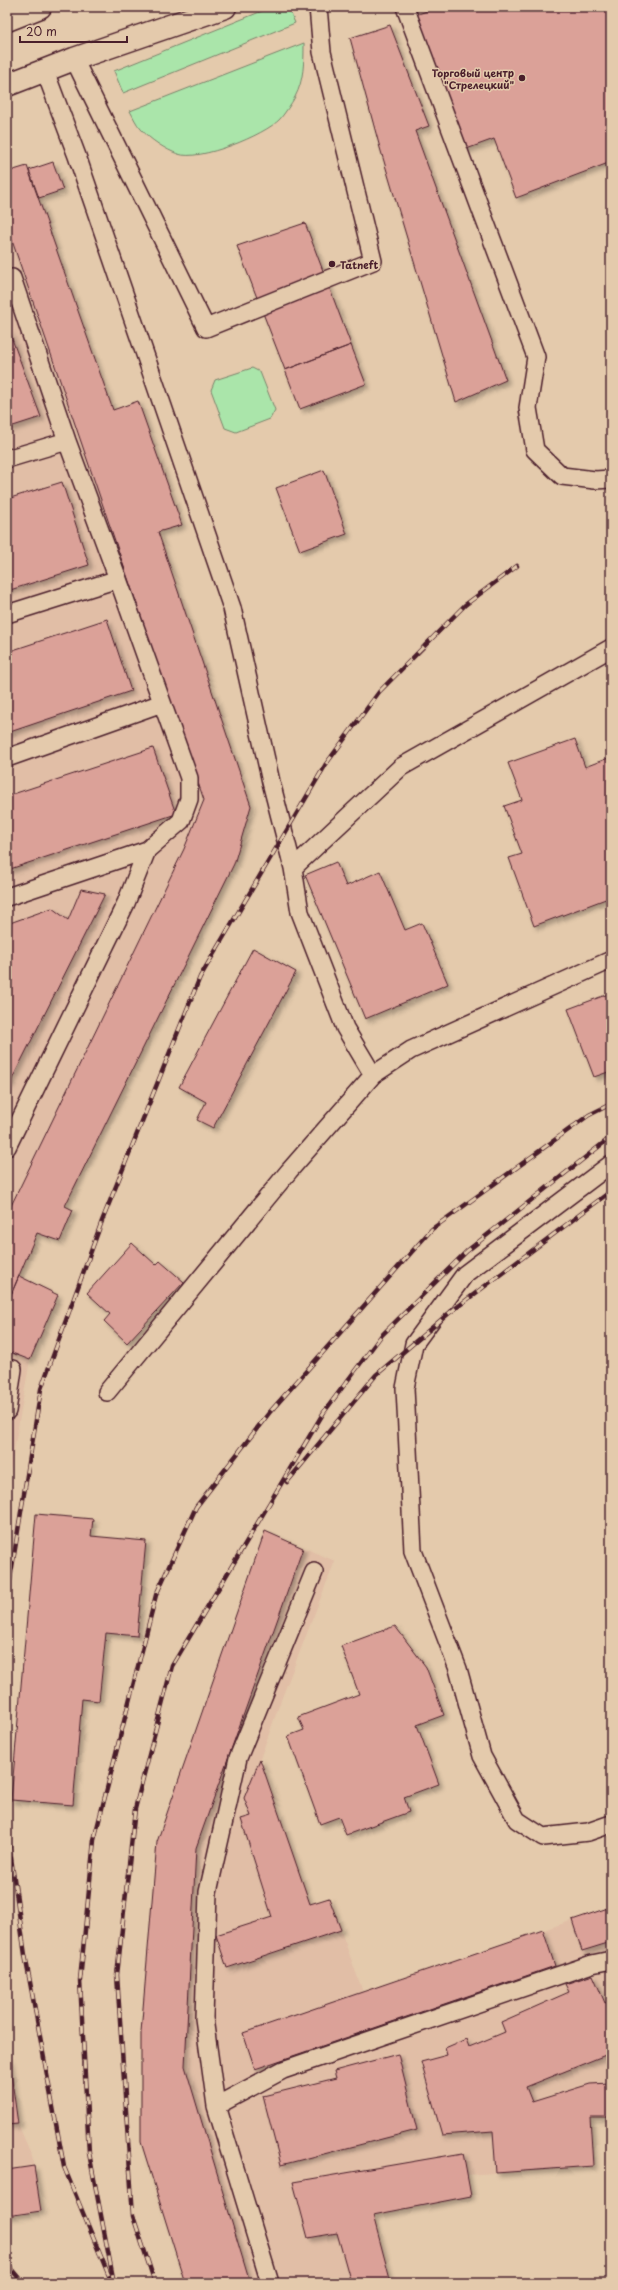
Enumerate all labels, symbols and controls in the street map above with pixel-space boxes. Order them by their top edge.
scale bar [20,18,127,44]
text: 20 m [26,22,57,40]
place label: Торговый центр "Стрелецкий" [432,65,514,92]
marker: Торговый центр "Стрелецкий" [517,73,527,83]
place label: Tatneft [340,257,378,272]
marker: Tatneft [327,259,337,269]

